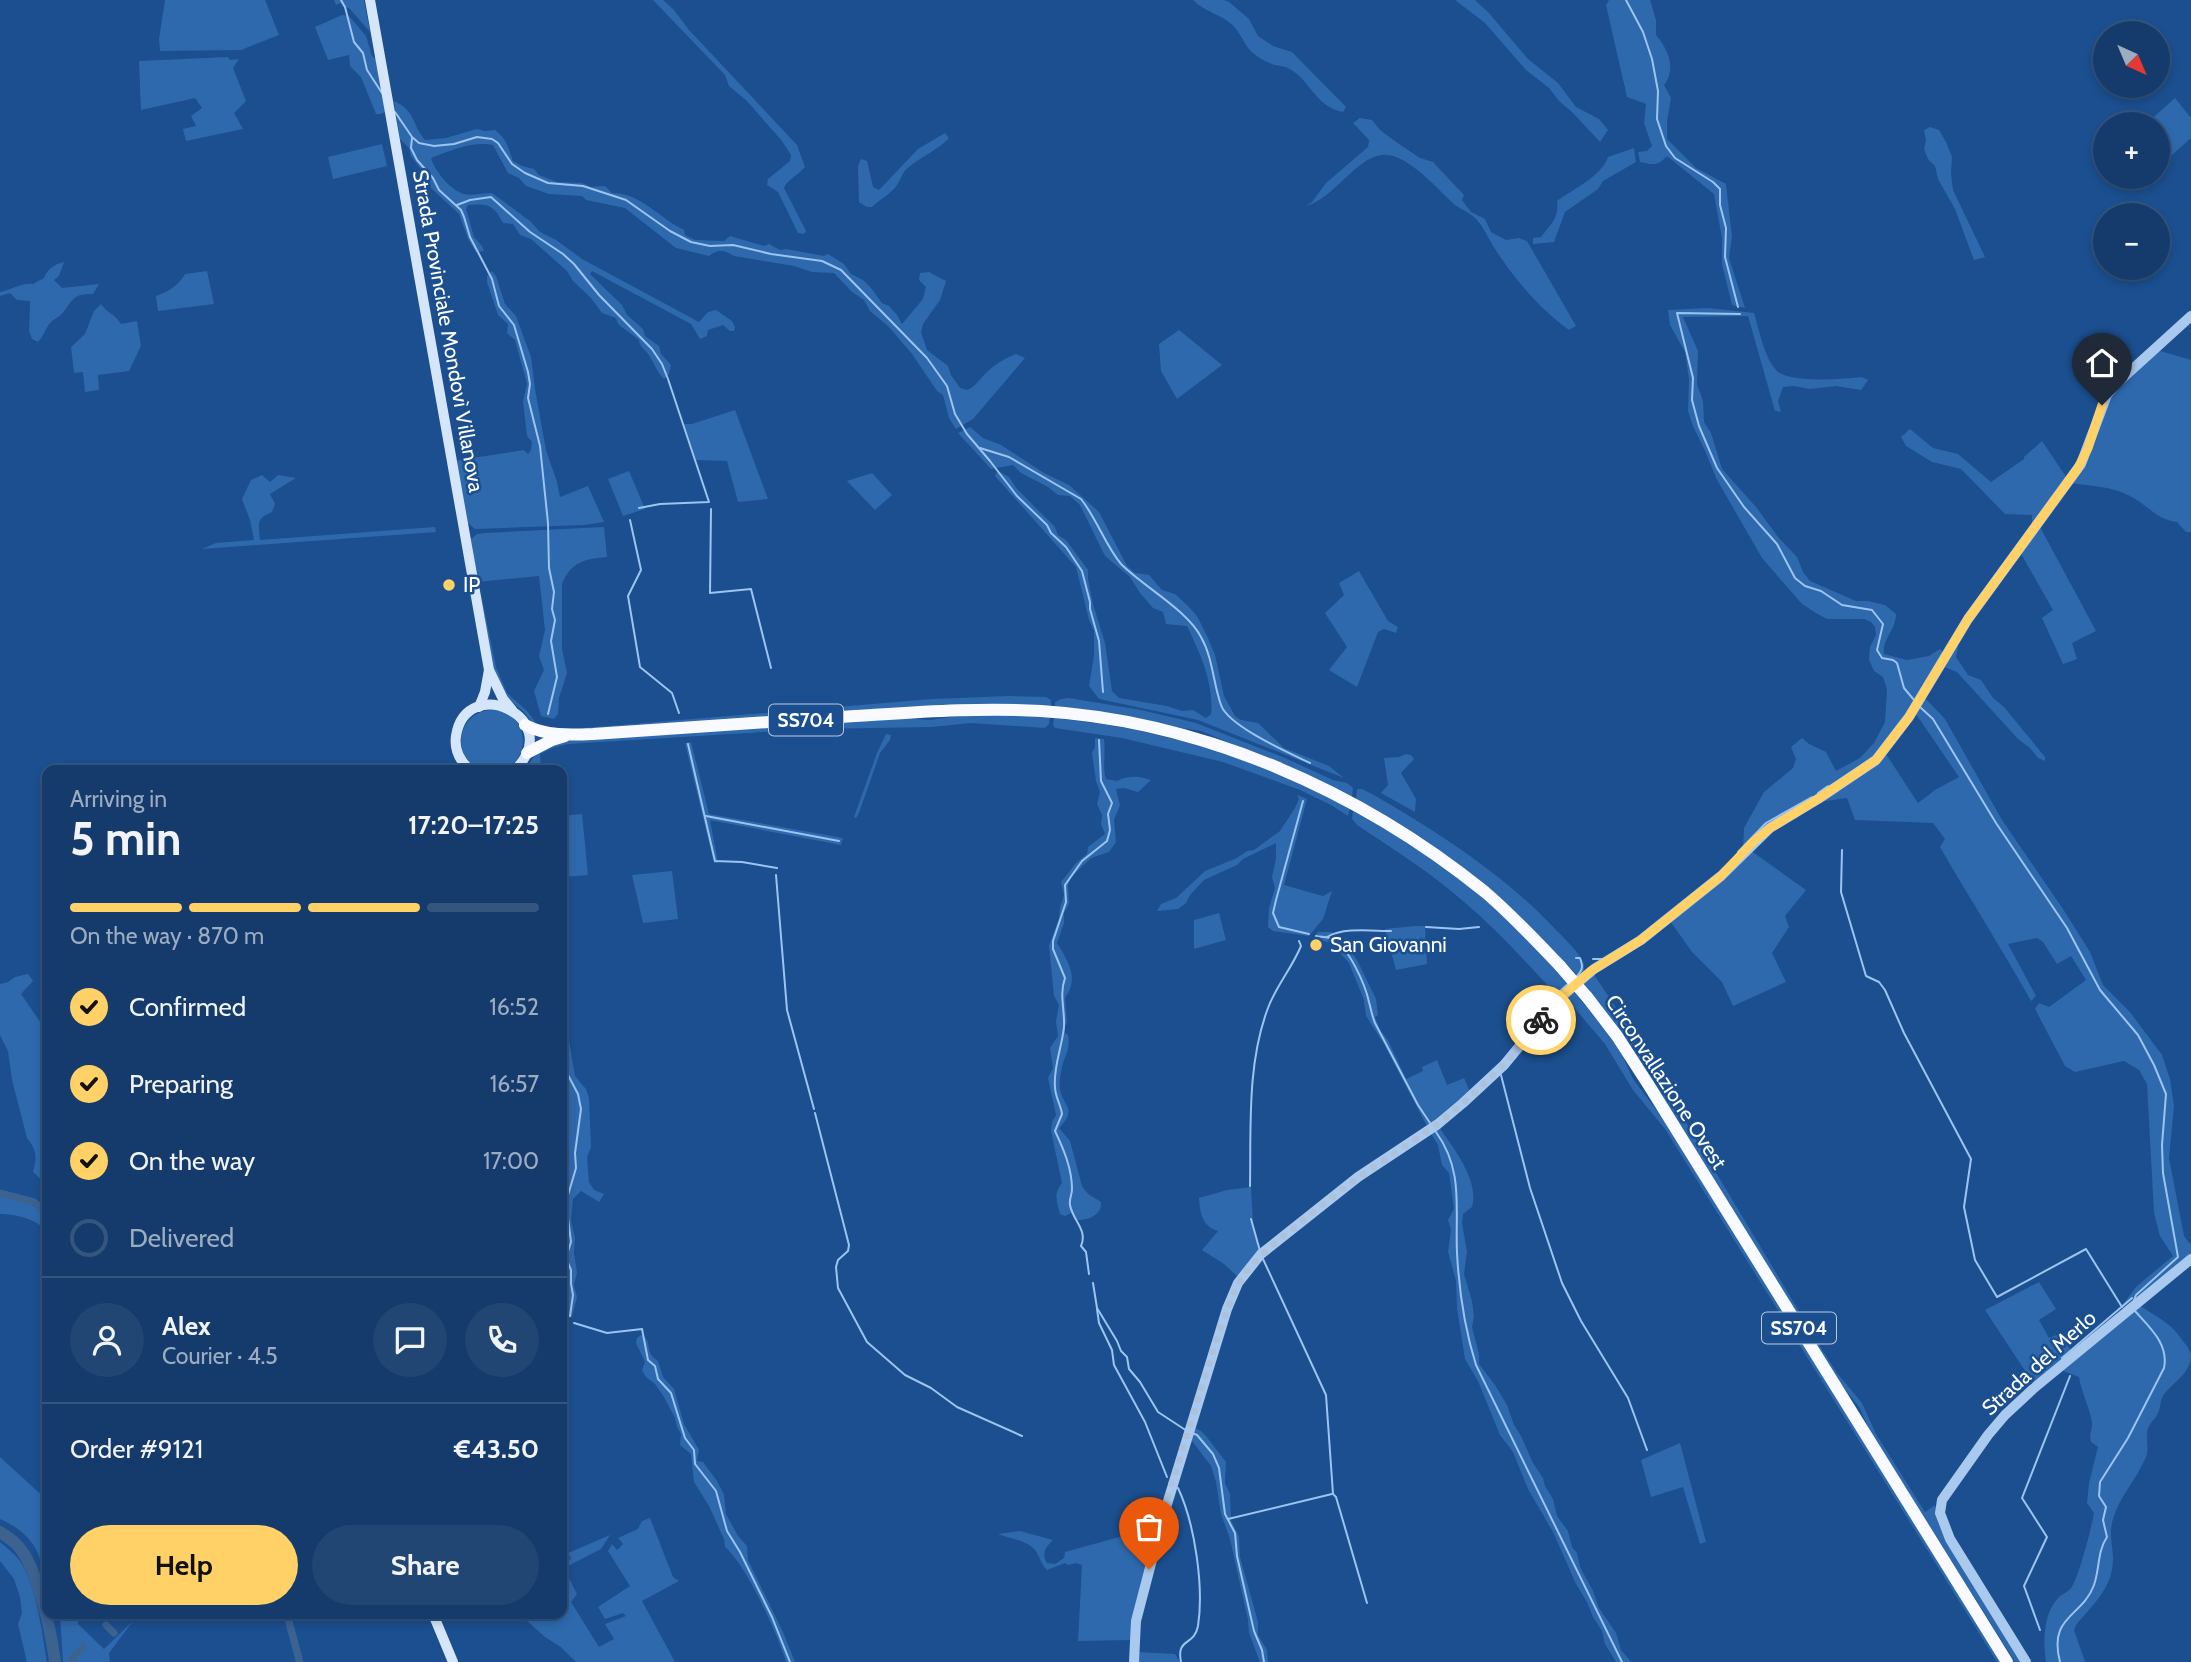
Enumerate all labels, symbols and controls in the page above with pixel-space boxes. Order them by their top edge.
north arrow [2093,21,2170,98]
map controls [2093,21,2170,280]
button: + [2093,112,2170,189]
street label: Strada Provinciale Mondovì Villanova [408,168,489,494]
button: − [2093,203,2170,280]
pin [2072,333,2132,405]
icon: home [2083,344,2121,382]
place label: IP [463,572,480,597]
marker: IP [441,577,457,593]
road number: SS704 [769,705,843,736]
text: Arriving in [70,785,167,813]
text: 17:20–17:25 [408,809,539,841]
text: 5 min [70,811,181,867]
text: On the way · 870 m [70,922,264,950]
place label: San Giovanni [1330,932,1447,957]
marker: San Giovanni [1308,937,1324,953]
courier [1506,985,1576,1055]
icon: check [70,988,108,1026]
street label: Circonvallazione Ovest [1601,990,1732,1174]
text: Confirmed [129,991,246,1023]
text: 16:52 [489,993,539,1021]
icon: bike [1522,1001,1560,1039]
icon: check [70,1065,108,1103]
text: Preparing [129,1068,233,1100]
text: 16:57 [490,1070,539,1098]
icon: check [70,1142,108,1180]
text: On the way [129,1145,255,1177]
text: 17:00 [483,1147,539,1175]
text: Delivered [129,1222,234,1254]
button: person [70,1303,144,1377]
button: chat [373,1303,447,1377]
button: phone [465,1303,539,1377]
street label: Strada del Merlo [1977,1305,2101,1420]
text: Alex [162,1310,211,1342]
road number: SS704 [1762,1312,1836,1344]
text: Courier · 4.5 [162,1342,278,1370]
text: Order #9121 [70,1433,203,1465]
text: €43.50 [454,1433,539,1465]
pin [1119,1497,1179,1569]
icon: bag [1130,1508,1168,1546]
button: Help [70,1525,298,1605]
button: Share [312,1525,539,1605]

